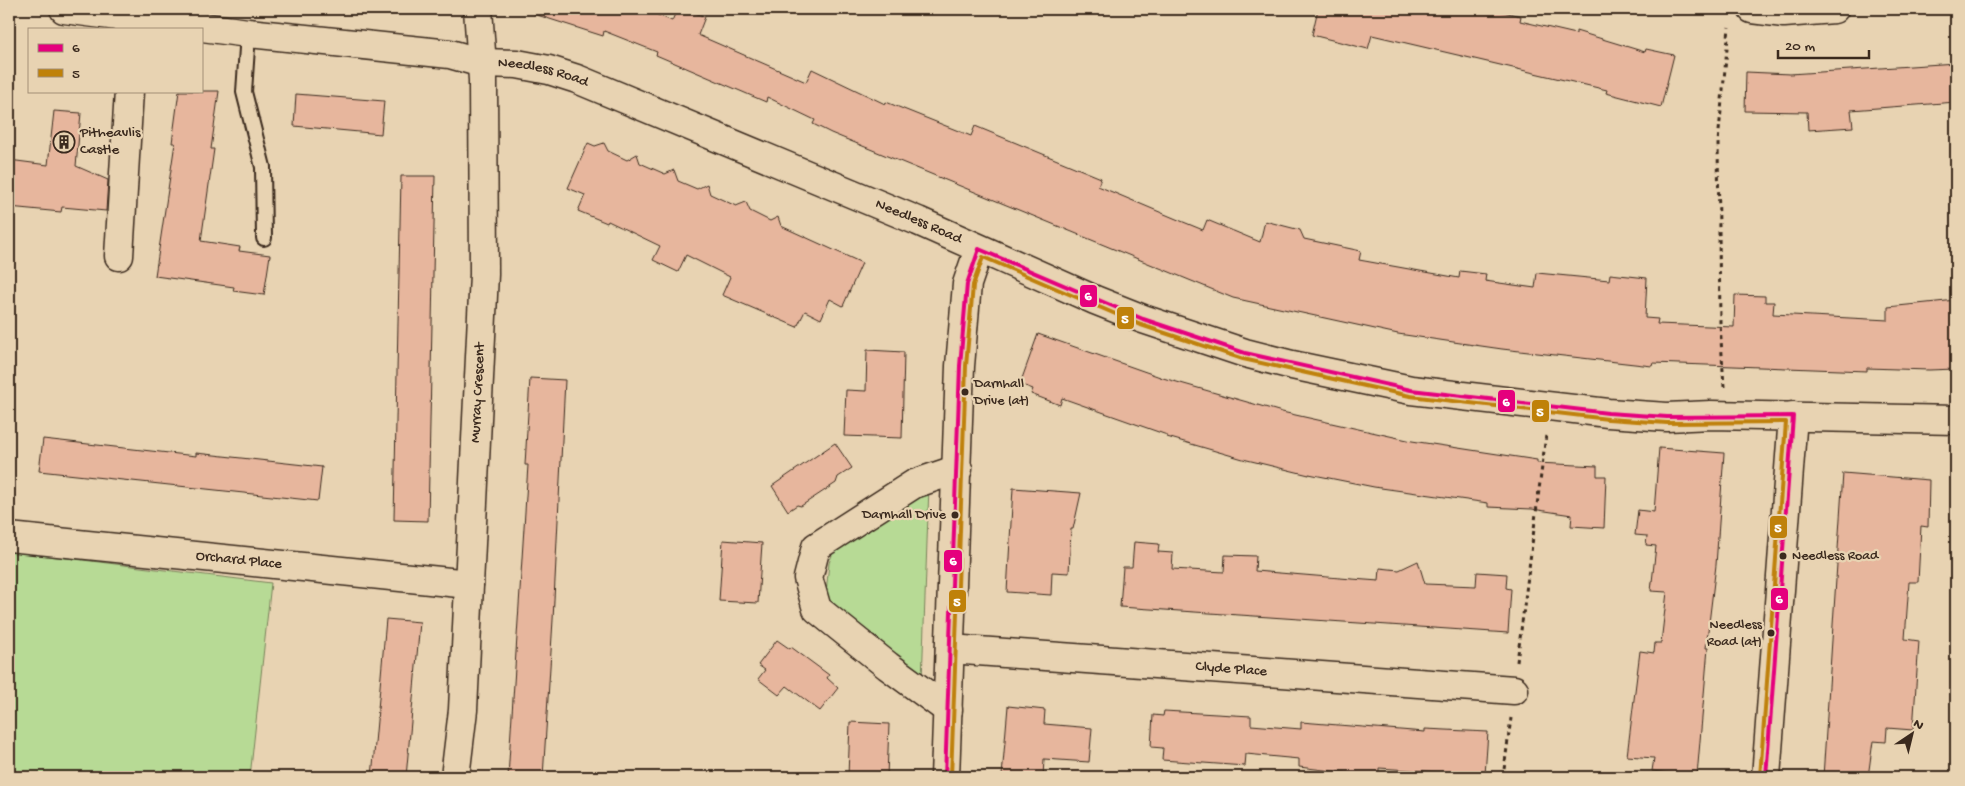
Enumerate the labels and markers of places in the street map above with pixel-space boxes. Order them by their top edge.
place label: Pitheavlis Castle [79,124,141,159]
building icon: Pitheavlis Castle [52,130,76,154]
place label: Darnhall Drive (at) [973,376,1029,410]
marker: Darnhall Drive (at) [960,387,970,397]
place label: Darnhall Drive [861,507,947,524]
marker: Darnhall Drive [950,510,960,520]
place label: Needless Road [1792,548,1880,565]
marker: Needless Road [1778,551,1788,561]
place label: Needless Road (at) [1707,617,1763,651]
marker: Needless Road (at) [1766,628,1776,638]

